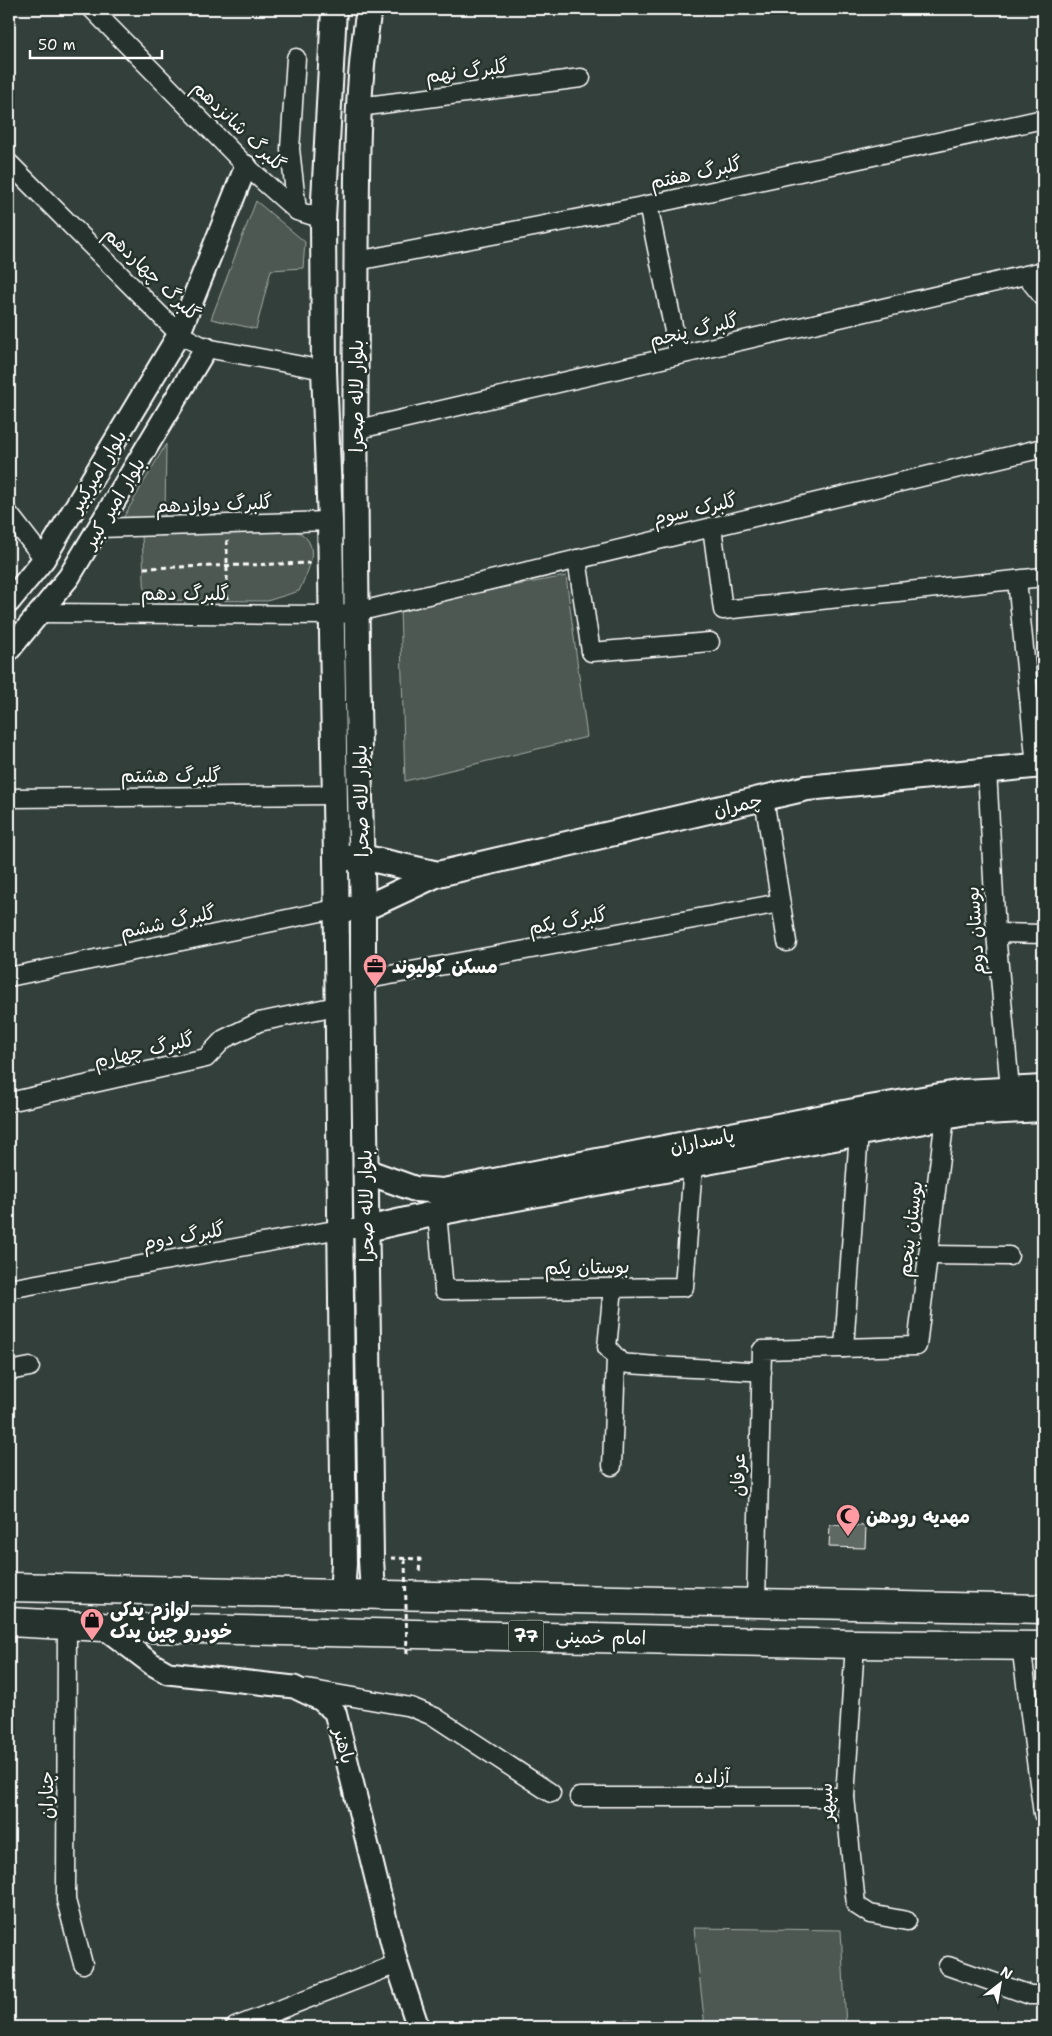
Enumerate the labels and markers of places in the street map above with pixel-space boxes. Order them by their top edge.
office icon: مسکن کولیوند [362,953,388,987]
place label: مسکن کولیوند [392,954,498,979]
mosque icon: مهدیه رودهن [835,1503,861,1537]
place label: مهدیه رودهن [866,1504,970,1529]
place label: لوازم یدکی خودرو چین یدک [110,1597,232,1644]
shop icon: لوازم یدکی خودرو چین یدک [79,1607,105,1641]

